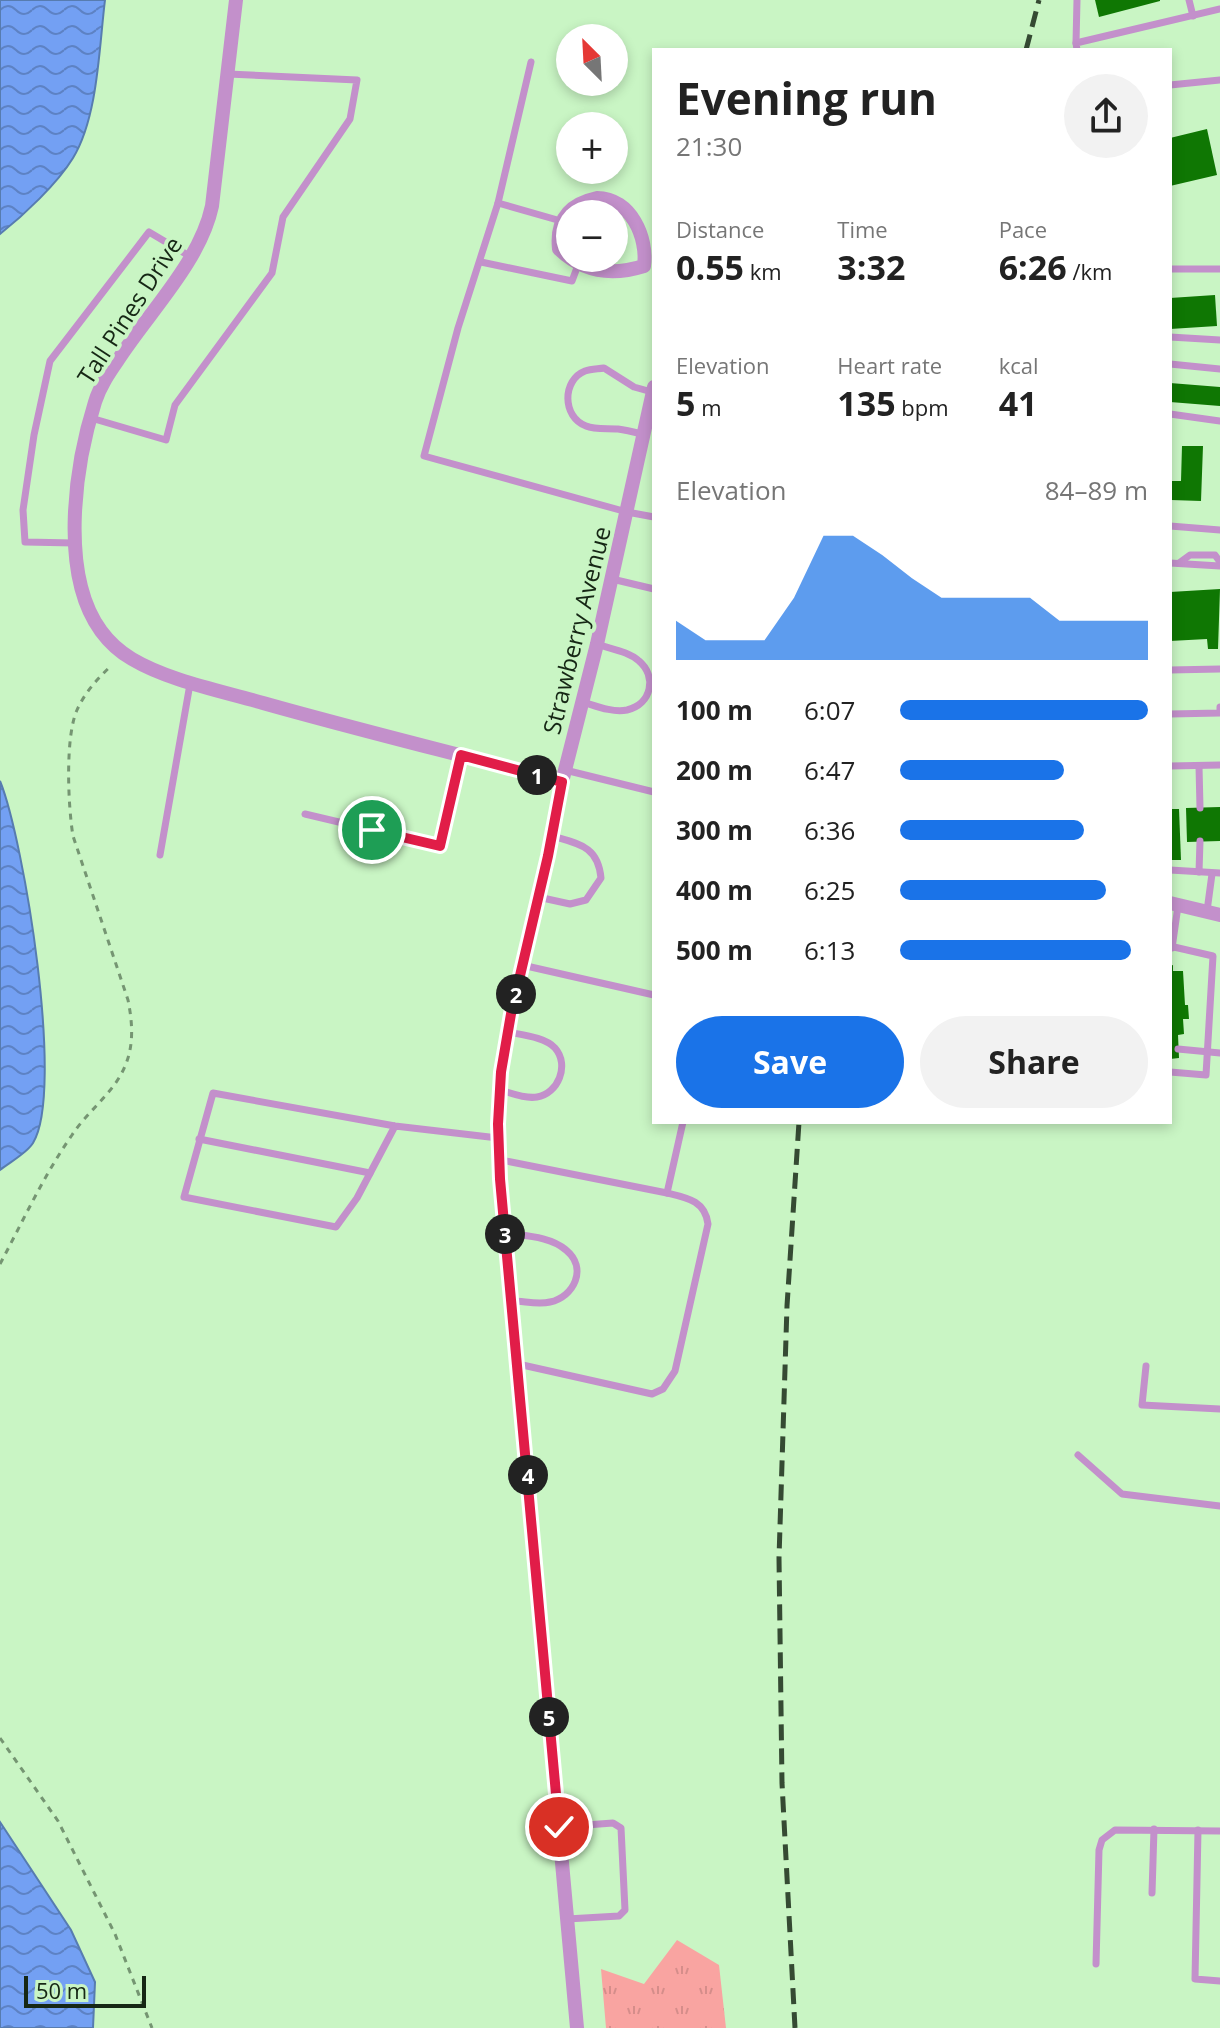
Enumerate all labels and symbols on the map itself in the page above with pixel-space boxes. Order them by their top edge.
north arrow [556,24,628,96]
street label: Tall Pines Drive [69,230,189,390]
street label: Strawberry Avenue [534,523,618,737]
pin: 1 [517,755,557,795]
pin [338,796,406,864]
pin: 2 [496,974,536,1014]
pin: 3 [485,1214,525,1254]
pin: 4 [508,1455,548,1495]
pin: 5 [529,1697,569,1737]
pin [525,1793,593,1861]
scale bar [24,1972,146,2008]

